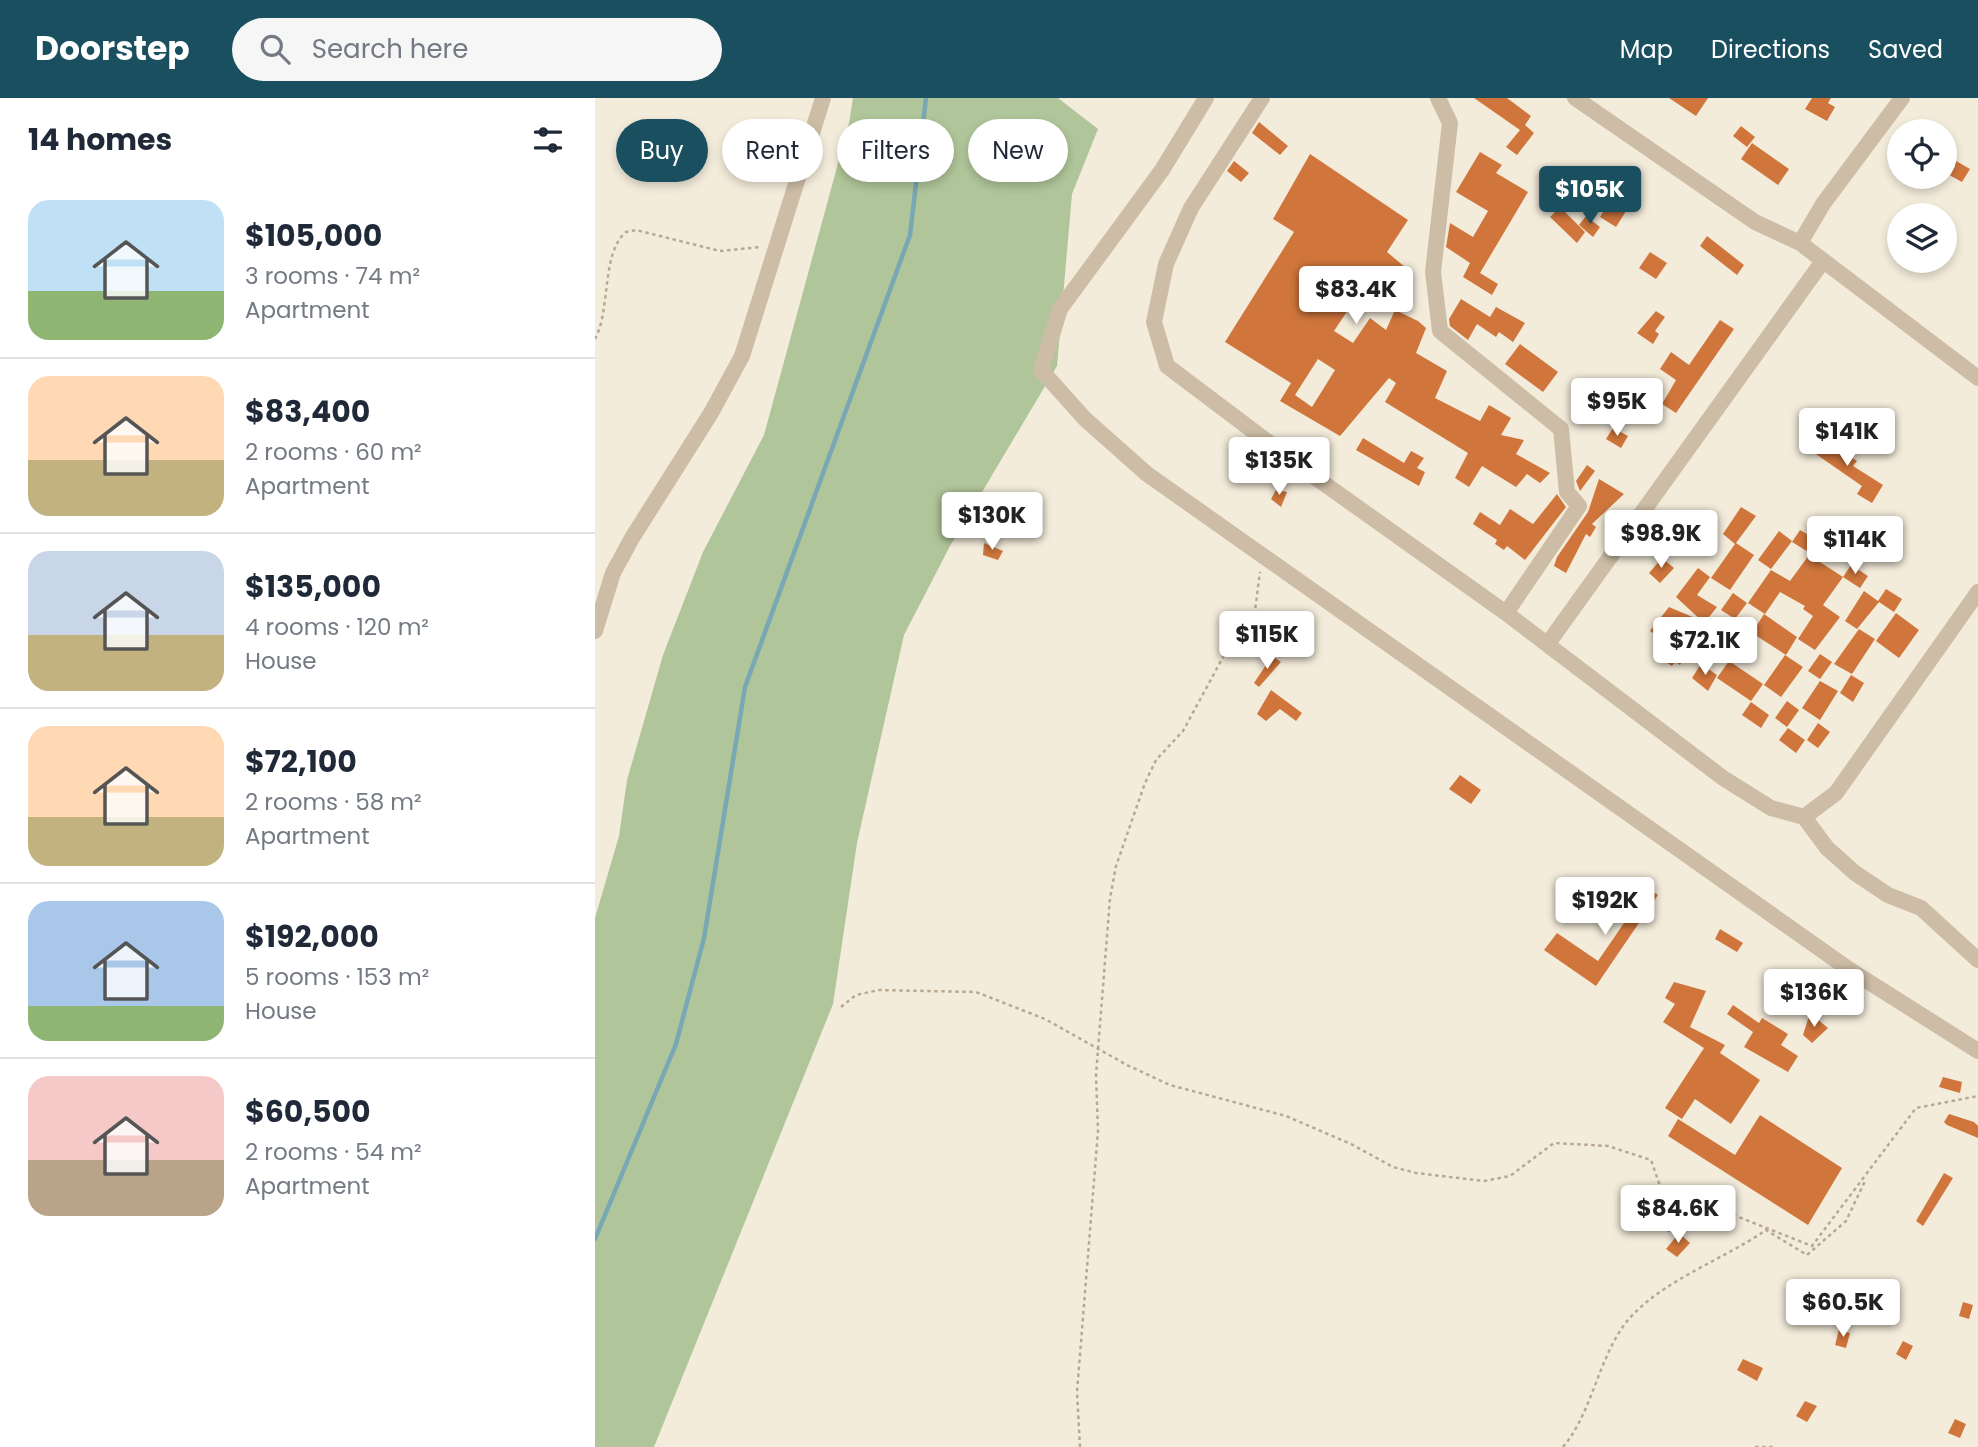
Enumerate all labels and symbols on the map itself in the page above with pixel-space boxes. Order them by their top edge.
pin: $105K [1541,166,1639,226]
pin: $83.4K [1299,266,1413,326]
pin: $95K [1576,378,1658,438]
pin: $141K [1798,408,1896,468]
pin: $135K [1230,438,1328,497]
pin: $130K [943,492,1041,552]
pin: $98.9K [1604,510,1718,570]
pin: $114K [1806,517,1904,576]
pin: $115K [1218,612,1316,671]
pin: $72.1K [1648,618,1762,677]
pin: $192K [1556,878,1654,937]
pin: $136K [1765,970,1863,1029]
pin: $84.6K [1621,1186,1735,1245]
pin: $60.5K [1786,1280,1900,1339]

